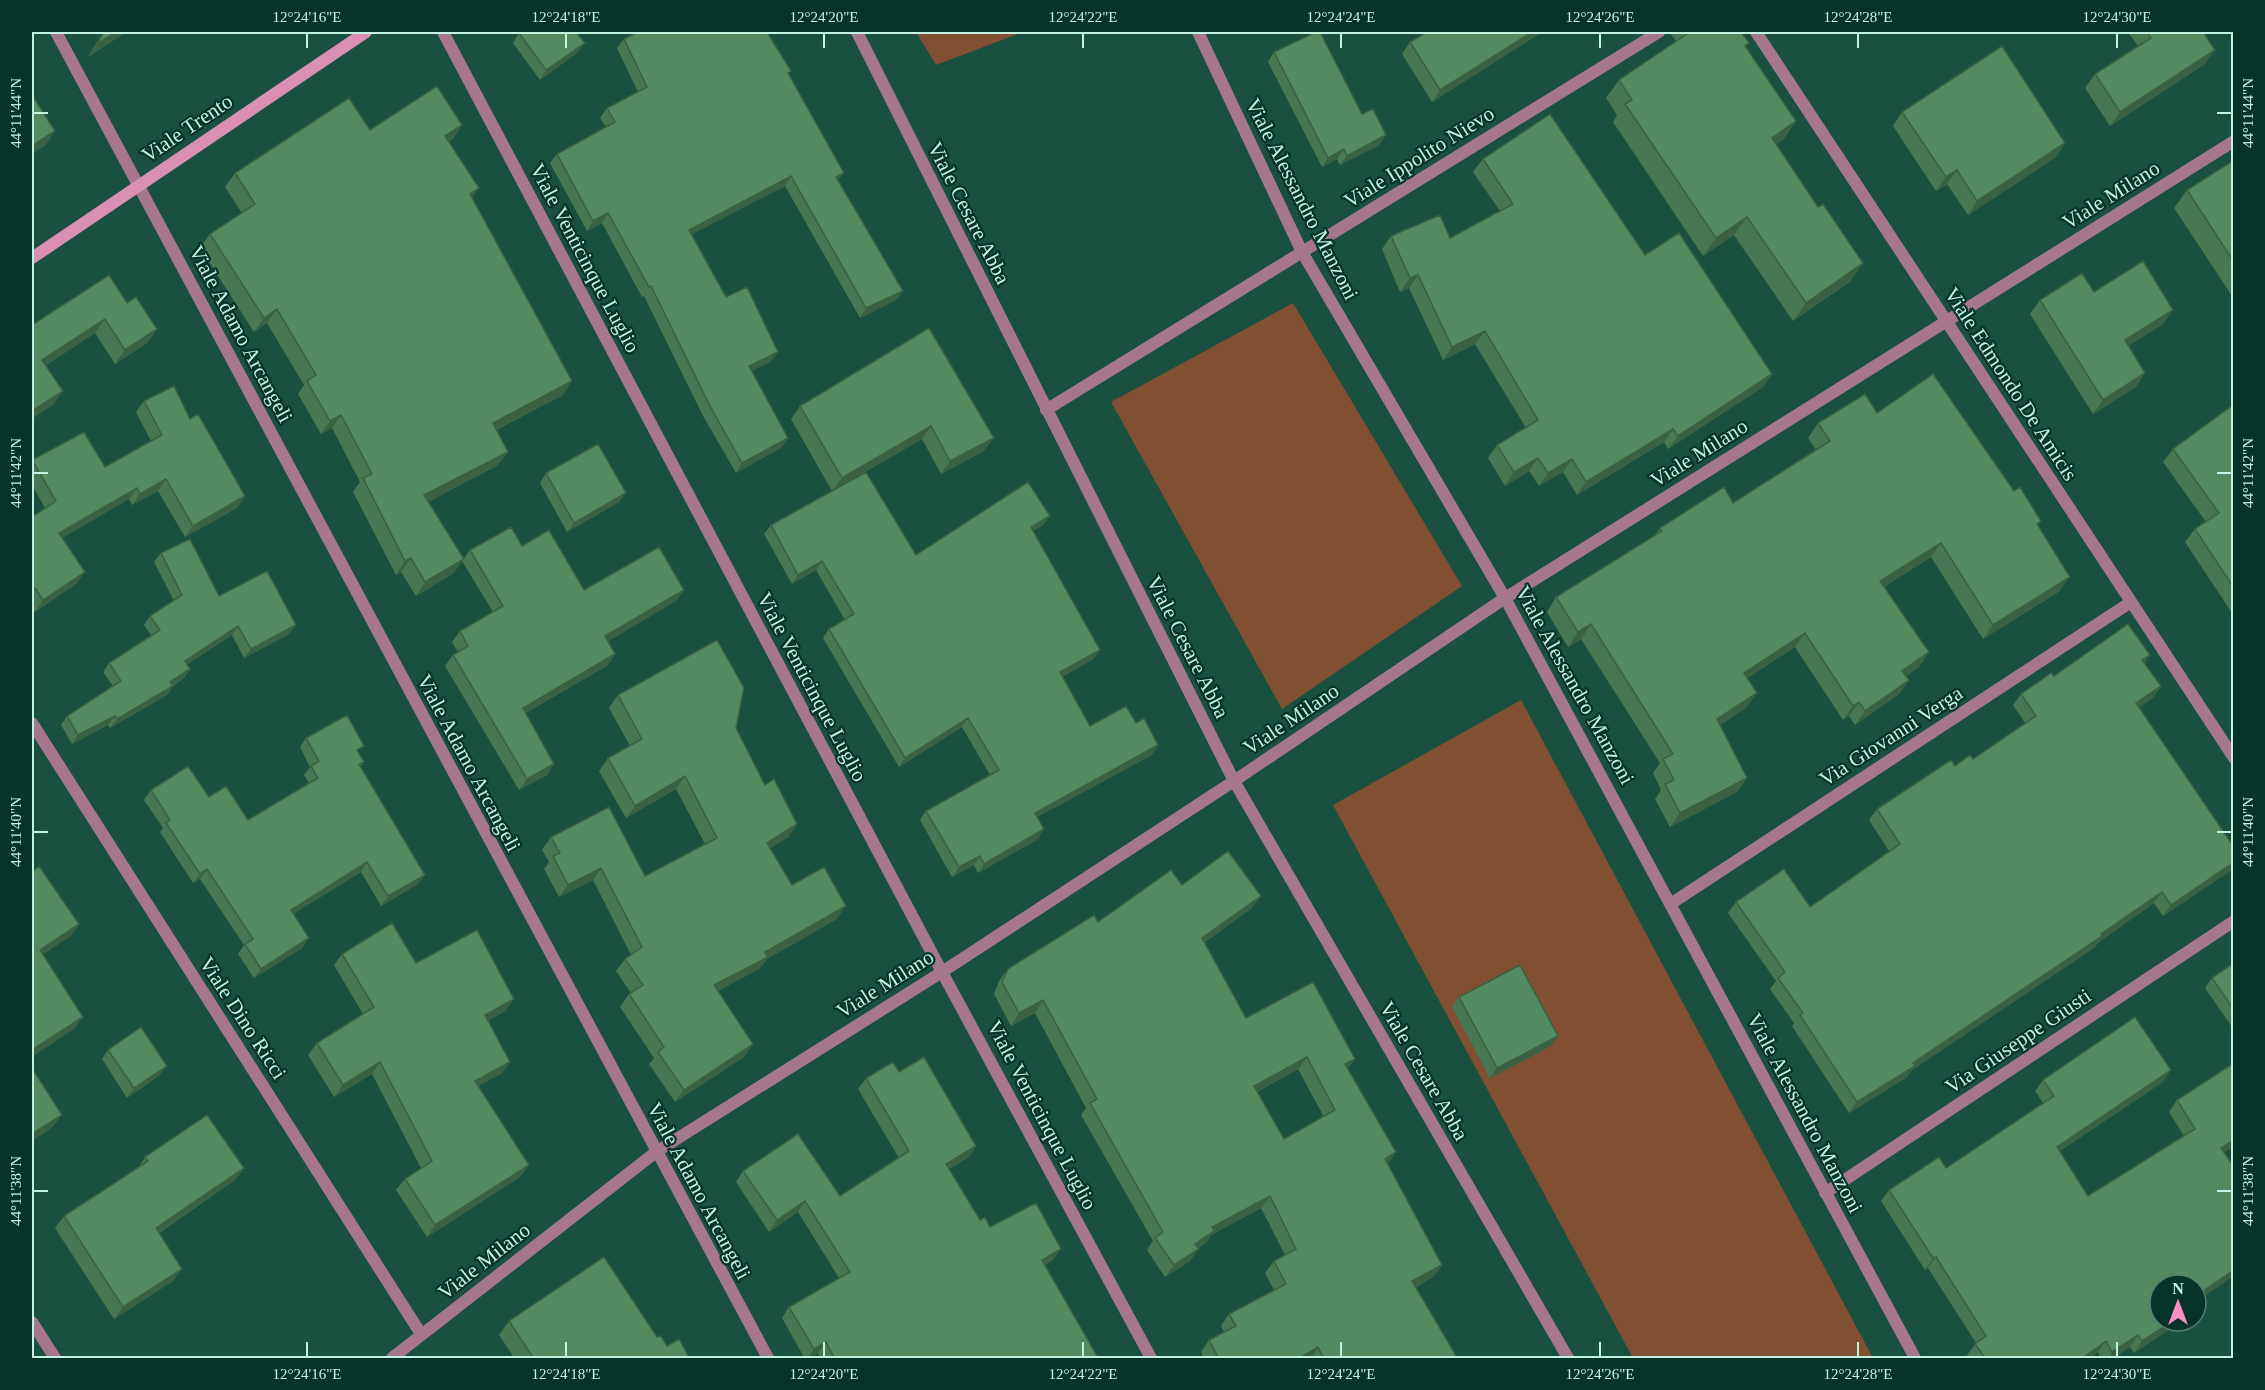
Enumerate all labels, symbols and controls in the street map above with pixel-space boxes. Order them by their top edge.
text: 12°24'16"E [273,9,342,25]
text: 12°24'18"E [532,9,601,25]
text: 12°24'20"E [790,9,859,25]
text: 12°24'22"E [1049,9,1118,25]
text: 12°24'24"E [1307,9,1376,25]
text: 12°24'26"E [1566,9,1635,25]
text: 12°24'28"E [1824,9,1893,25]
text: 12°24'30"E [2083,9,2152,25]
text: 44°11'44"N [8,78,24,148]
text: 44°11'44"N [2240,78,2256,148]
street label: Viale Trento [137,89,237,167]
street label: Viale Alessandro Manzoni [1241,94,1363,304]
street label: Viale Ippolito Nievo [1339,101,1499,213]
street label: Viale Cesare Abba [923,138,1015,289]
street label: Viale Milano [2058,156,2164,234]
street label: Viale Venticinque Luglio [525,159,645,357]
street label: Viale Adamo Arcangeli [184,241,298,427]
street label: Viale Edmondo De Amicis [1939,283,2083,485]
street label: Viale Milano [1646,414,1752,492]
text: 44°11'42"N [8,438,24,508]
text: 44°11'42"N [2240,438,2256,508]
street label: Viale Cesare Abba [1142,572,1234,723]
street label: Viale Alessandro Manzoni [1511,582,1640,788]
street label: Viale Venticinque Luglio [752,588,872,786]
street label: Viale Adamo Arcangeli [412,670,526,856]
street label: Viale Milano [1239,678,1343,760]
street label: Via Giovanni Verga [1815,680,1968,791]
text: 44°11'40"N [8,797,24,867]
text: 44°11'40"N [2240,797,2256,867]
street label: Viale Milano [832,945,938,1023]
street label: Viale Dino Ricci [195,952,292,1084]
street label: Via Giuseppe Giusti [1941,983,2095,1099]
street label: Viale Cesare Abba [1375,997,1474,1145]
street label: Viale Alessandro Manzoni [1742,1009,1868,1217]
street label: Viale Venticinque Luglio [982,1016,1102,1214]
street label: Viale Adamo Arcangeli [642,1098,756,1284]
text: 44°11'38"N [8,1156,24,1226]
text: 44°11'38"N [2240,1156,2256,1226]
street label: Viale Milano [433,1218,535,1304]
north arrow [2148,1273,2208,1333]
text: N [2172,1280,2184,1297]
text: 12°24'16"E [273,1366,342,1382]
text: 12°24'18"E [532,1366,601,1382]
text: 12°24'20"E [790,1366,859,1382]
text: 12°24'22"E [1049,1366,1118,1382]
text: 12°24'24"E [1307,1366,1376,1382]
text: 12°24'26"E [1566,1366,1635,1382]
text: 12°24'28"E [1824,1366,1893,1382]
text: 12°24'30"E [2083,1366,2152,1382]

